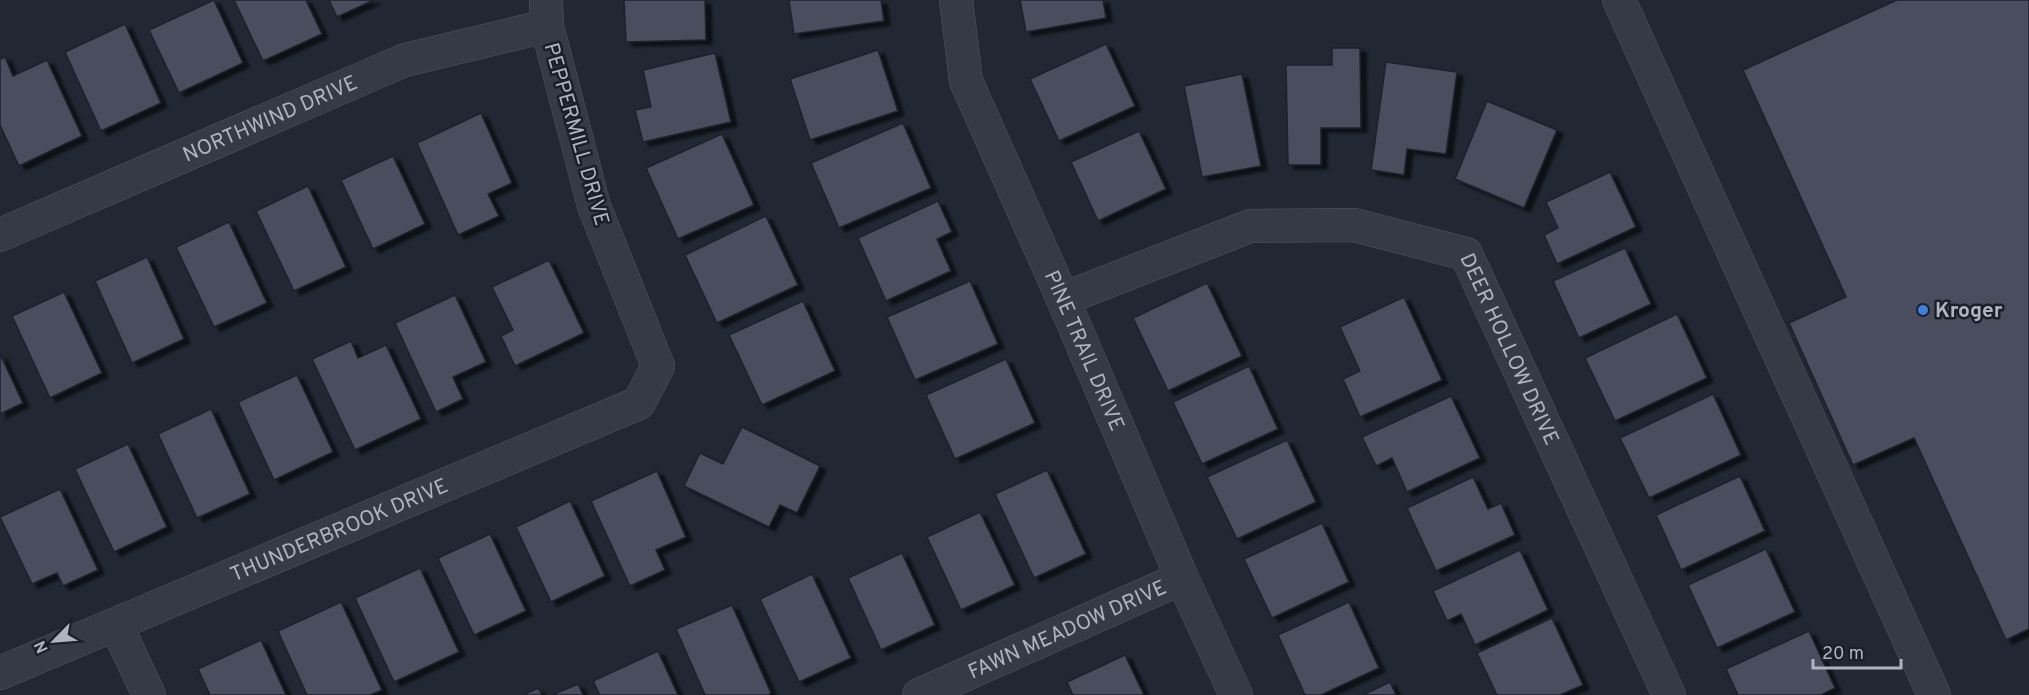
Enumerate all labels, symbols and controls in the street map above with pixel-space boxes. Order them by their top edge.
street label: PEPPERMILL DRIVE [537,40,615,229]
street label: NORTHWIND DRIVE [179,70,362,169]
street label: DEER HOLLOW DRIVE [1453,249,1564,450]
street label: PINE TRAIL DRIVE [1037,266,1130,435]
place label: Kroger [1935,298,2003,325]
marker: Kroger [1916,303,1930,317]
street label: THUNDERBROOK DRIVE [227,473,453,589]
street label: FAWN MEADOW DRIVE [964,575,1171,686]
north arrow [24,611,84,671]
scale bar [1813,632,1902,670]
text: N [31,637,54,656]
text: 20 m [1822,643,1864,666]

